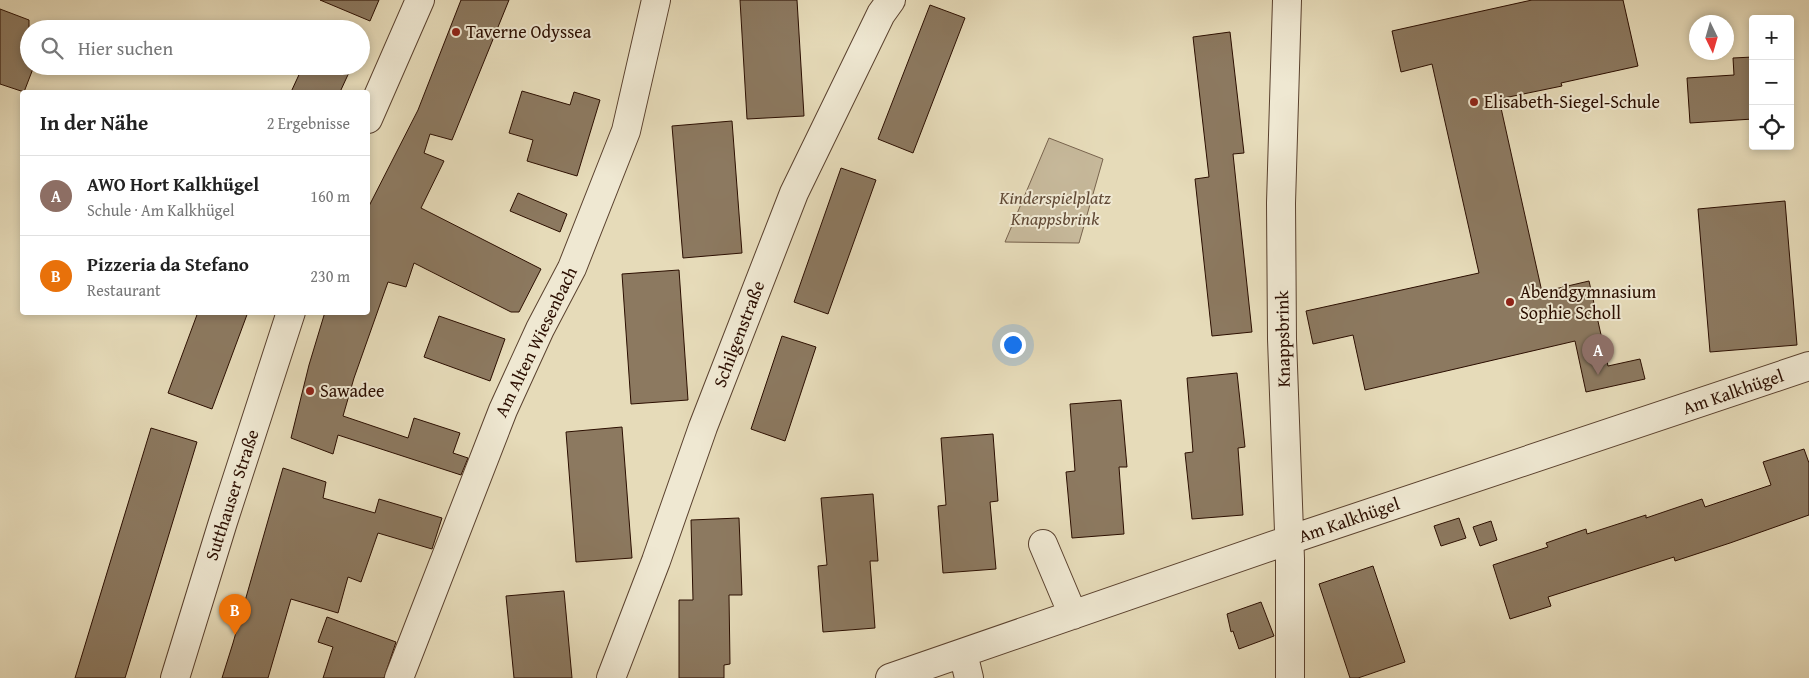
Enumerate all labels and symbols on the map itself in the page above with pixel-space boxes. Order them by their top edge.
north arrow [1689,15,1734,60]
place label: Taverne Odyssea [466,18,592,45]
marker: Taverne Odyssea [450,26,462,38]
place label: Elisabeth-Siegel-Schule [1484,88,1660,115]
marker: Elisabeth-Siegel-Schule [1468,96,1480,108]
park label: Kinderspielplatz Knappsbrink [998,184,1111,232]
street label: Am Alten Wiesenbach [487,262,584,422]
street label: Schilgenstraße [706,276,771,391]
place label: Abendgymnasium Sophie Scholl [1520,278,1657,326]
street label: Knappsbrink [1268,289,1297,388]
marker: Abendgymnasium Sophie Scholl [1504,296,1516,308]
your location [1000,332,1026,358]
pin: A [1582,334,1614,375]
street label: Am Kalkhügel [1679,362,1787,421]
place label: Sawadee [320,377,385,404]
marker: Sawadee [304,385,316,397]
street label: Sutthauser Straße [198,426,265,564]
street label: Am Kalkhügel [1295,490,1403,549]
pin: B [219,594,251,635]

